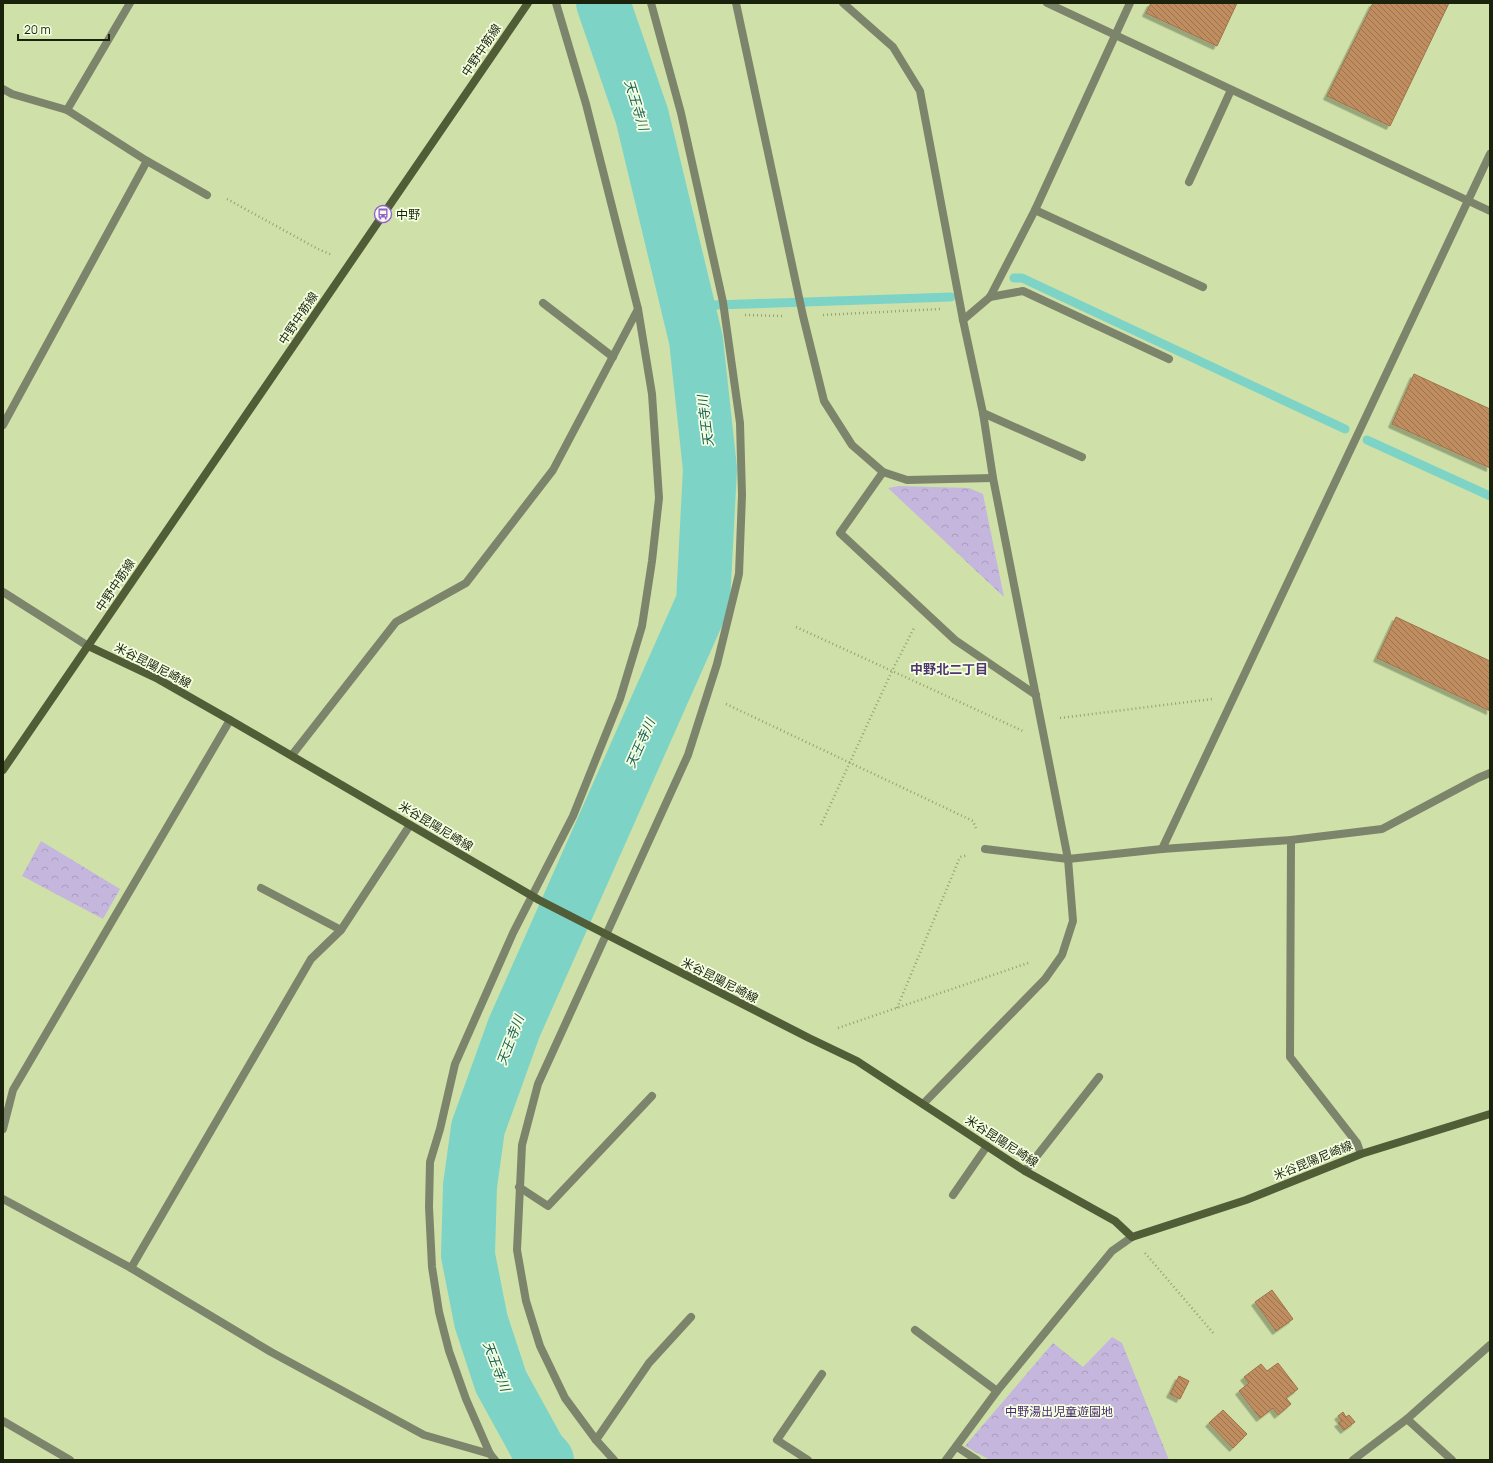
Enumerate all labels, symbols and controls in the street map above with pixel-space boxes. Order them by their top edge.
scale bar [18,16,109,42]
street label: 中野中筋線 [457,20,505,80]
text: 20 m [24,21,51,38]
water label: 天王寺川 [621,77,654,134]
bus stop icon: 中野 [373,204,393,224]
place label: 中野 [396,206,420,223]
street label: 中野中筋線 [274,288,322,348]
water label: 天王寺川 [693,392,717,448]
street label: 中野中筋線 [91,555,139,615]
street label: 米谷昆陽尼崎線 [112,638,194,692]
district label: 中野北二丁目 [910,660,988,678]
water label: 天王寺川 [621,714,660,770]
street label: 米谷昆陽尼崎線 [396,797,476,855]
street label: 米谷昆陽尼崎線 [679,953,761,1007]
water label: 天王寺川 [492,1011,528,1068]
street label: 米谷昆陽尼崎線 [962,1111,1042,1171]
street label: 米谷昆陽尼崎線 [1271,1136,1355,1184]
water label: 天王寺川 [479,1338,515,1395]
park label: 中野湯出児童遊園地 [1005,1403,1113,1420]

